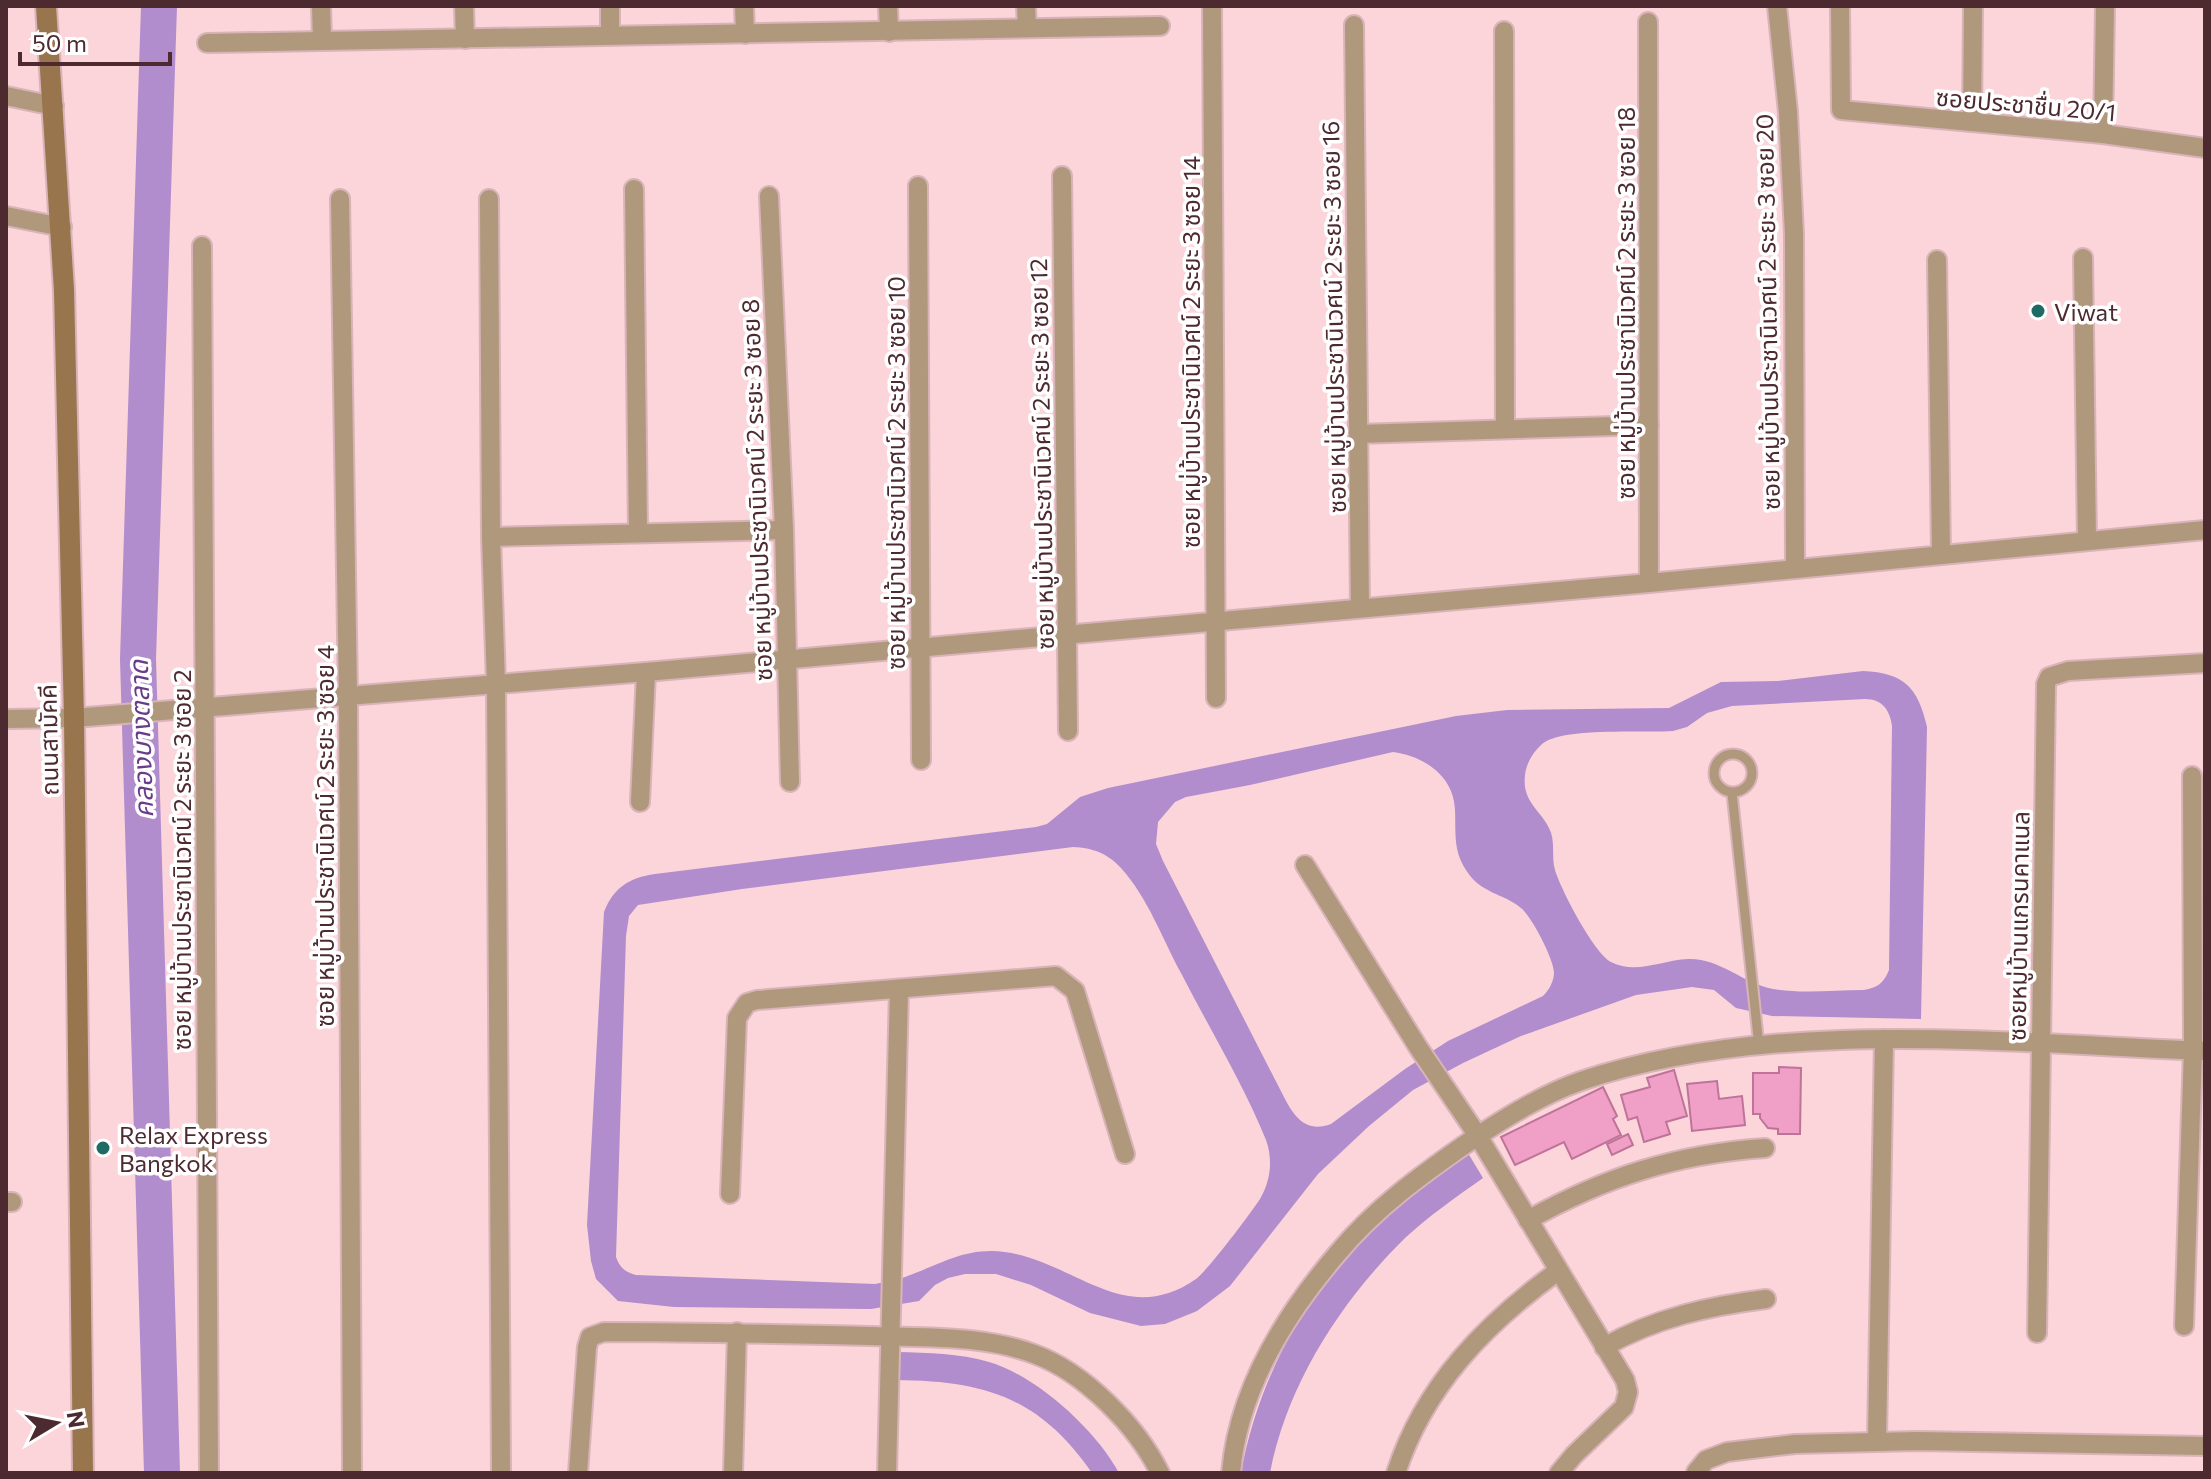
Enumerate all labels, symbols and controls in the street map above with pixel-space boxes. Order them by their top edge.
scale bar [20,16,170,66]
text: 50 m [32,28,87,57]
street label: ซอยประชาชื่น 20/1 [1935,81,2117,126]
street label: ซอย หมู่บ้านประชานิเวศน์ 2 ระยะ 3 ซอย 18 [1611,107,1642,499]
street label: ซอย หมู่บ้านประชานิเวศน์ 2 ระยะ 3 ซอย 20 [1749,113,1787,511]
street label: ซอย หมู่บ้านประชานิเวศน์ 2 ระยะ 3 ซอย 16 [1315,120,1353,514]
street label: ซอย หมู่บ้านประชานิเวศน์ 2 ระยะ 3 ซอย 14 [1176,156,1207,548]
street label: ซอย หมู่บ้านประชานิเวศน์ 2 ระยะ 3 ซอย 12 [1023,258,1061,650]
street label: ซอย หมู่บ้านประชานิเวศน์ 2 ระยะ 3 ซอย 10 [881,276,912,670]
place label: Viwat [2054,297,2118,326]
street label: ซอย หมู่บ้านประชานิเวศน์ 2 ระยะ 3 ซอย 8 [735,298,779,682]
marker: Viwat [2029,302,2047,320]
street label: ซอย หมู่บ้านประชานิเวศน์ 2 ระยะ 3 ซอย 4 [310,645,341,1027]
water label: คลองบางตลาด [122,659,158,818]
street label: ซอย หมู่บ้านประชานิเวศน์ 2 ระยะ 3 ซอย 2 [167,669,198,1051]
street label: ถนนสามัคคี [33,684,63,796]
street label: ซอยหมู่บ้านแกรนคาแนล [2001,811,2037,1041]
place label: Relax Express Bangkok [119,1120,268,1177]
marker: Relax Express Bangkok [94,1139,112,1157]
north arrow [16,1383,96,1463]
text: N [61,1409,91,1430]

